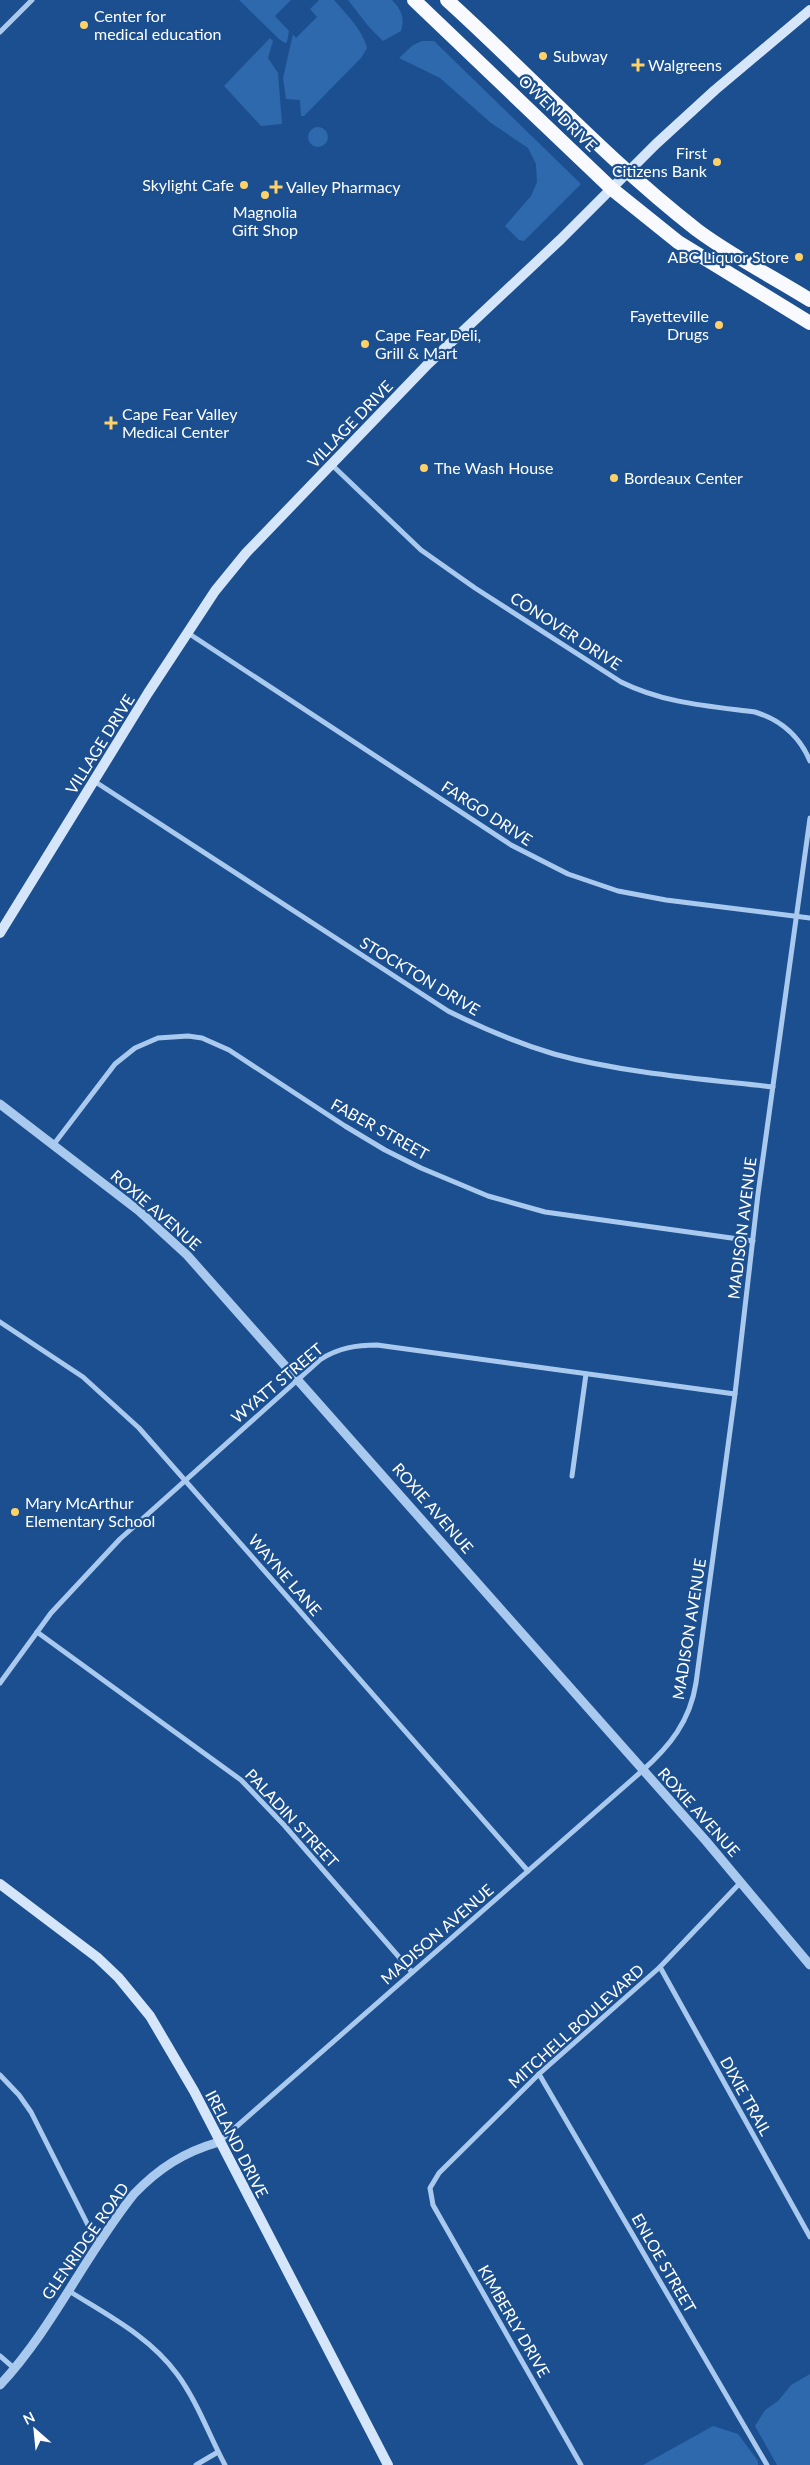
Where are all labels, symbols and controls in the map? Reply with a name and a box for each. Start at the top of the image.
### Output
place label: Center for medical education [94,6,222,43]
marker: Center for medical education [78,19,90,31]
place label: Subway [553,46,609,65]
marker: Subway [537,50,549,62]
place label: Walgreens [648,55,722,74]
marker: Walgreens [632,59,644,71]
street label: OWEN DRIVE [515,71,601,155]
place label: First Citizens Bank [612,143,708,180]
marker: First Citizens Bank [711,156,723,168]
place label: Skylight Cafe [142,175,234,194]
place label: Valley Pharmacy [286,177,401,196]
marker: Skylight Cafe [238,179,250,191]
marker: Valley Pharmacy [270,181,282,193]
marker: Magnolia Gift Shop [259,189,271,201]
place label: Magnolia Gift Shop [232,202,298,239]
place label: ABC Liquor Store [667,247,789,266]
marker: ABC Liquor Store [793,251,805,263]
place label: Fayetteville Drugs [630,306,709,343]
marker: Fayetteville Drugs [713,319,725,331]
place label: Cape Fear Deli, Grill & Mart [375,325,481,362]
marker: Cape Fear Deli, Grill & Mart [359,338,371,350]
street label: VILLAGE DRIVE [303,376,396,471]
place label: Cape Fear Valley Medical Center [122,404,238,441]
marker: Cape Fear Valley Medical Center [104,416,118,430]
place label: The Wash House [434,458,553,477]
marker: The Wash House [418,462,430,474]
place label: Bordeaux Center [624,468,743,487]
marker: Bordeaux Center [608,472,620,484]
street label: CONOVER DRIVE [507,588,626,674]
street label: VILLAGE DRIVE [61,690,138,797]
street label: FARGO DRIVE [438,776,536,849]
street label: STOCKTON DRIVE [357,932,484,1019]
street label: FABER STREET [328,1094,433,1163]
street label: MADISON AVENUE [723,1156,760,1300]
street label: ROXIE AVENUE [107,1165,205,1254]
street label: WYATT STREET [227,1338,327,1426]
street label: ROXIE AVENUE [389,1459,478,1557]
place label: Mary McArthur Elementary School [25,1493,155,1530]
marker: Mary McArthur Elementary School [9,1506,21,1518]
street label: WAYNE LANE [245,1530,326,1619]
street label: MADISON AVENUE [668,1557,709,1701]
street label: ROXIE AVENUE [654,1763,744,1860]
street label: PALADIN STREET [242,1764,343,1871]
street label: MADISON AVENUE [377,1880,497,1988]
street label: MITCHELL BOULEVARD [504,1960,647,2092]
street label: DIXIE TRAIL [717,2053,776,2139]
street label: IRELAND DRIVE [202,2087,273,2201]
street label: GLENRIDGE ROAD [37,2179,132,2303]
street label: ENLOE STREET [628,2210,701,2316]
street label: KIMBERLY DRIVE [475,2261,554,2380]
north arrow [10,2405,60,2455]
text: N [20,2408,38,2428]

